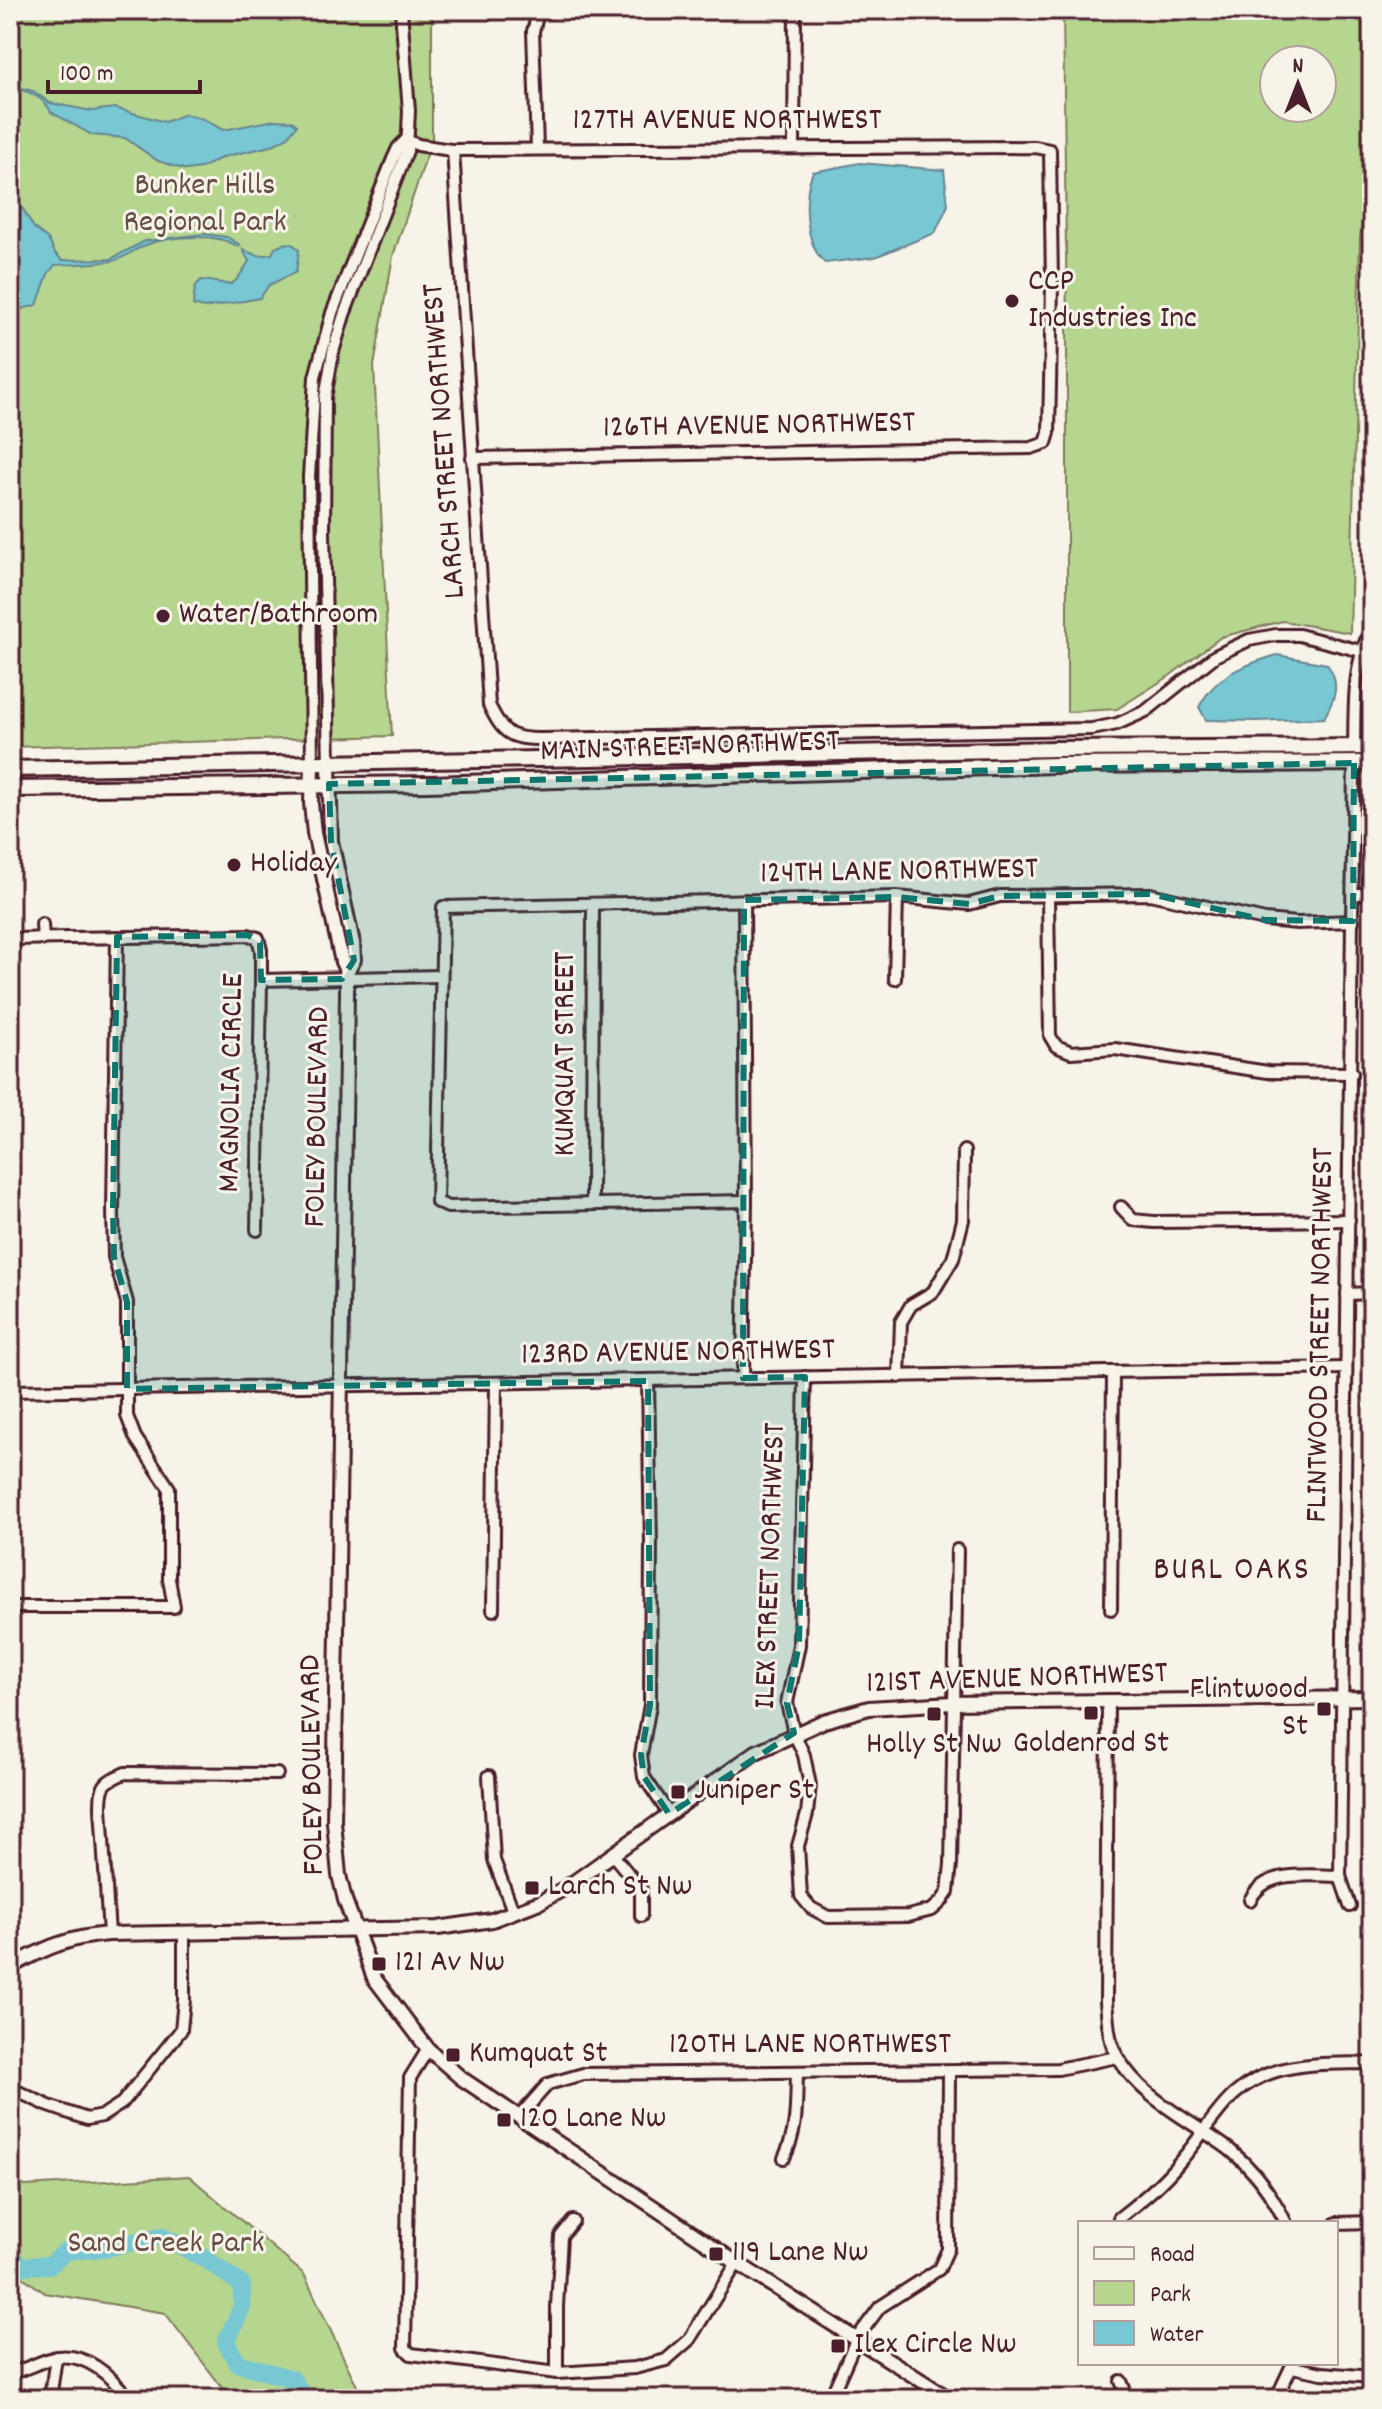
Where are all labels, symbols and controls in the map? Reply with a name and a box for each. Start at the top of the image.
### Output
scale bar [48,44,200,94]
north arrow [1258,44,1338,124]
text: N [1293,52,1304,83]
text: 100 m [60,58,113,92]
street label: 127TH AVENUE NORTHWEST [573,99,882,145]
park label: Bunker Hills Regional Park [123,164,287,247]
place label: CCP Industries Inc [1028,260,1197,343]
street label: LARCH STREET NORTHWEST [412,282,480,600]
marker: CCP Industries Inc [1003,292,1021,310]
street label: 126TH AVENUE NORTHWEST [602,401,916,453]
place label: Water/Bathroom [179,593,378,639]
marker: Water/Bathroom [154,607,172,625]
street label: MAIN STREET NORTHWEST [539,720,841,776]
place label: Holiday [250,842,338,888]
street label: 124TH LANE NORTHWEST [760,848,1038,898]
marker: Holiday [225,856,243,874]
street label: KUMQUAT STREET [544,951,590,1157]
street label: MAGNOLIA CIRCLE [208,973,258,1193]
street label: FOLEY BOULEVARD [294,1006,344,1228]
street label: FLINTWOOD STREET NORTHWEST [1296,1147,1348,1523]
street label: 123RD AVENUE NORTHWEST [521,1328,836,1380]
street label: ILEX STREET NORTHWEST [744,1422,800,1710]
district label: BURL OAKS [1153,1547,1311,1596]
street label: 121ST AVENUE NORTHWEST [866,1652,1169,1708]
street label: FOLEY BOULEVARD [289,1654,339,1876]
place label: Flintwood St [1190,1668,1308,1751]
marker: Flintwood St [1315,1700,1333,1718]
marker: Goldenrod St [1082,1704,1100,1722]
marker: Holly St Nw [925,1705,943,1723]
place label: Goldenrod St [1013,1722,1169,1768]
place label: Holly St Nw [866,1723,1002,1769]
place label: Juniper St [694,1769,814,1815]
marker: Juniper St [669,1783,687,1801]
place label: Larch St Nw [548,1865,692,1911]
marker: Larch St Nw [523,1879,541,1897]
place label: 121 Av Nw [395,1941,505,1987]
marker: 121 Av Nw [370,1955,388,1973]
street label: 120TH LANE NORTHWEST [669,2023,951,2069]
place label: Kumquat St [469,2032,608,2078]
marker: Kumquat St [444,2046,462,2064]
place label: 120 Lane Nw [520,2097,666,2143]
marker: 120 Lane Nw [495,2111,513,2129]
legend [1078,2221,1338,2365]
park label: Sand Creek Park [67,2222,265,2268]
place label: 119 Lane Nw [732,2231,869,2277]
text: Road [1150,2239,1195,2273]
marker: 119 Lane Nw [707,2245,725,2263]
text: Park [1150,2279,1191,2313]
text: Water [1150,2319,1203,2353]
place label: Ilex Circle Nw [854,2323,1017,2369]
marker: Ilex Circle Nw [829,2337,847,2355]

